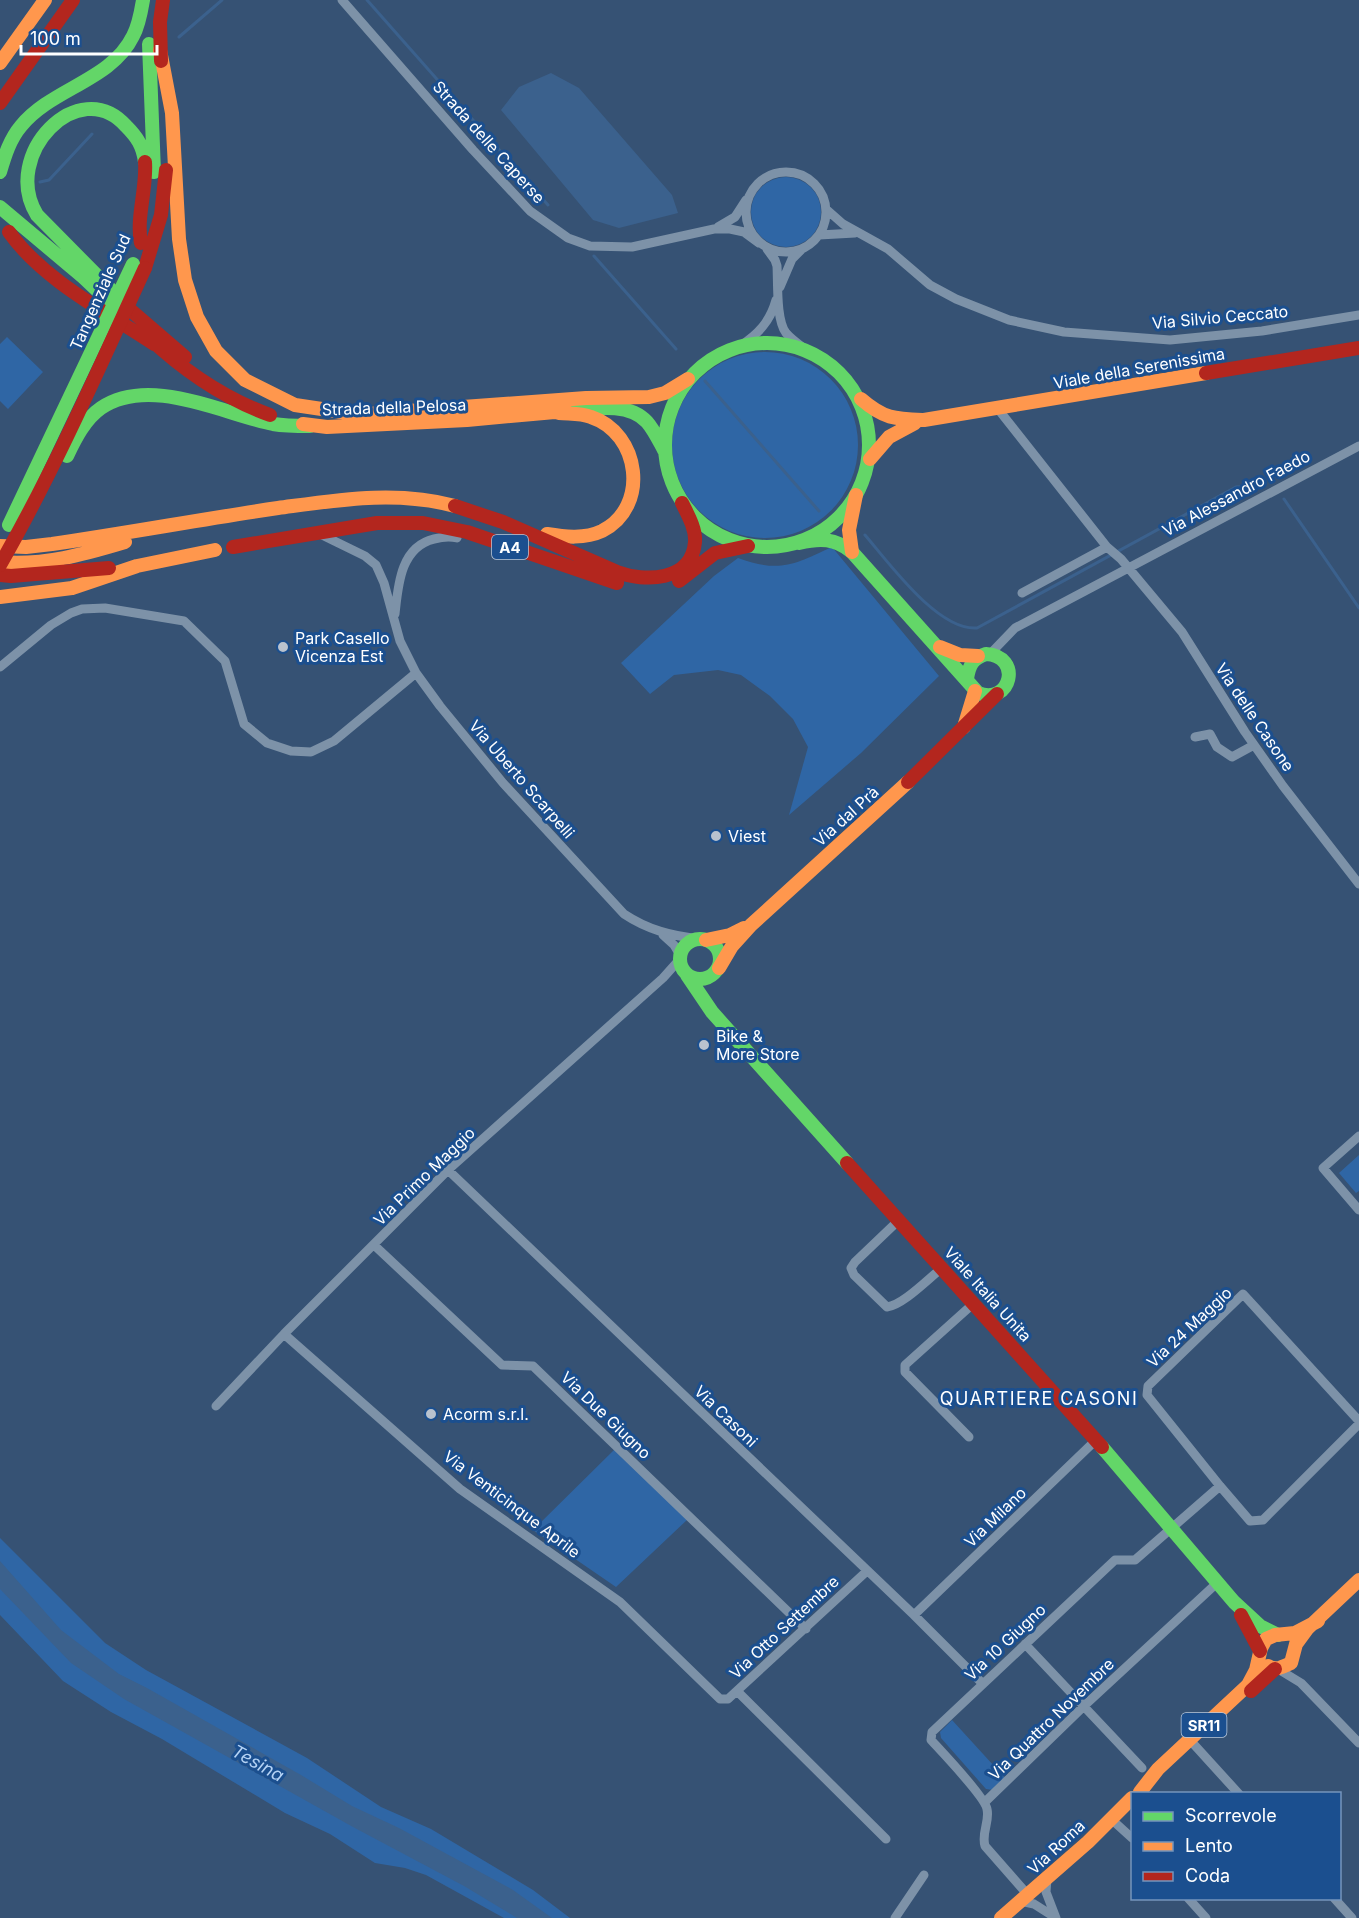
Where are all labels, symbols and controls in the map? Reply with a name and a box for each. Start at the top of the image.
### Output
scale bar [21,18,158,56]
text: 100 m [30,28,81,49]
street label: Strada delle Caperse [429,77,549,207]
street label: Tangenziale Sud [65,231,135,353]
street label: Via Silvio Ceccato [1151,301,1289,333]
street label: Viale della Serenissima [1052,343,1226,393]
street label: Strada della Pelosa [321,394,467,420]
street label: Via Alessandro Faedo [1159,446,1313,540]
road number: A4 [492,535,528,559]
place label: Park Casello Vicenza Est [295,628,390,666]
marker: Park Casello Vicenza Est [276,640,290,654]
street label: Via delle Casone [1211,659,1299,775]
street label: Via Uberto Scarpelli [465,716,579,842]
street label: Via dal Prà [809,782,883,850]
place label: Viest [728,826,766,846]
marker: Viest [709,829,723,843]
place label: Bike & More Store [716,1026,800,1064]
marker: Bike & More Store [697,1038,711,1052]
street label: Via Primo Maggio [369,1122,479,1230]
street label: Viale Italia Unita [940,1242,1036,1346]
street label: Via 24 Maggio [1142,1282,1236,1372]
street label: Via Due Giugno [557,1367,655,1463]
street label: Via Casoni [690,1381,762,1451]
district label: QUARTIERE CASONI [940,1388,1138,1409]
place label: Acorm s.r.l. [443,1404,529,1424]
marker: Acorm s.r.l. [424,1407,438,1421]
street label: Via Venticinque Aprile [440,1446,584,1562]
street label: Via Milano [960,1482,1030,1552]
street label: Via Otto Settembre [725,1571,843,1683]
street label: Via 10 Giugno [960,1599,1050,1685]
street label: Via Quattro Novembre [984,1654,1118,1784]
road number: SR11 [1182,1713,1226,1737]
water label: Tesina [228,1740,288,1786]
legend [1131,1792,1341,1900]
text: Scorrevole [1185,1805,1277,1826]
street label: Via Roma [1023,1815,1089,1879]
text: Lento [1185,1835,1233,1856]
text: Coda [1185,1865,1230,1886]

